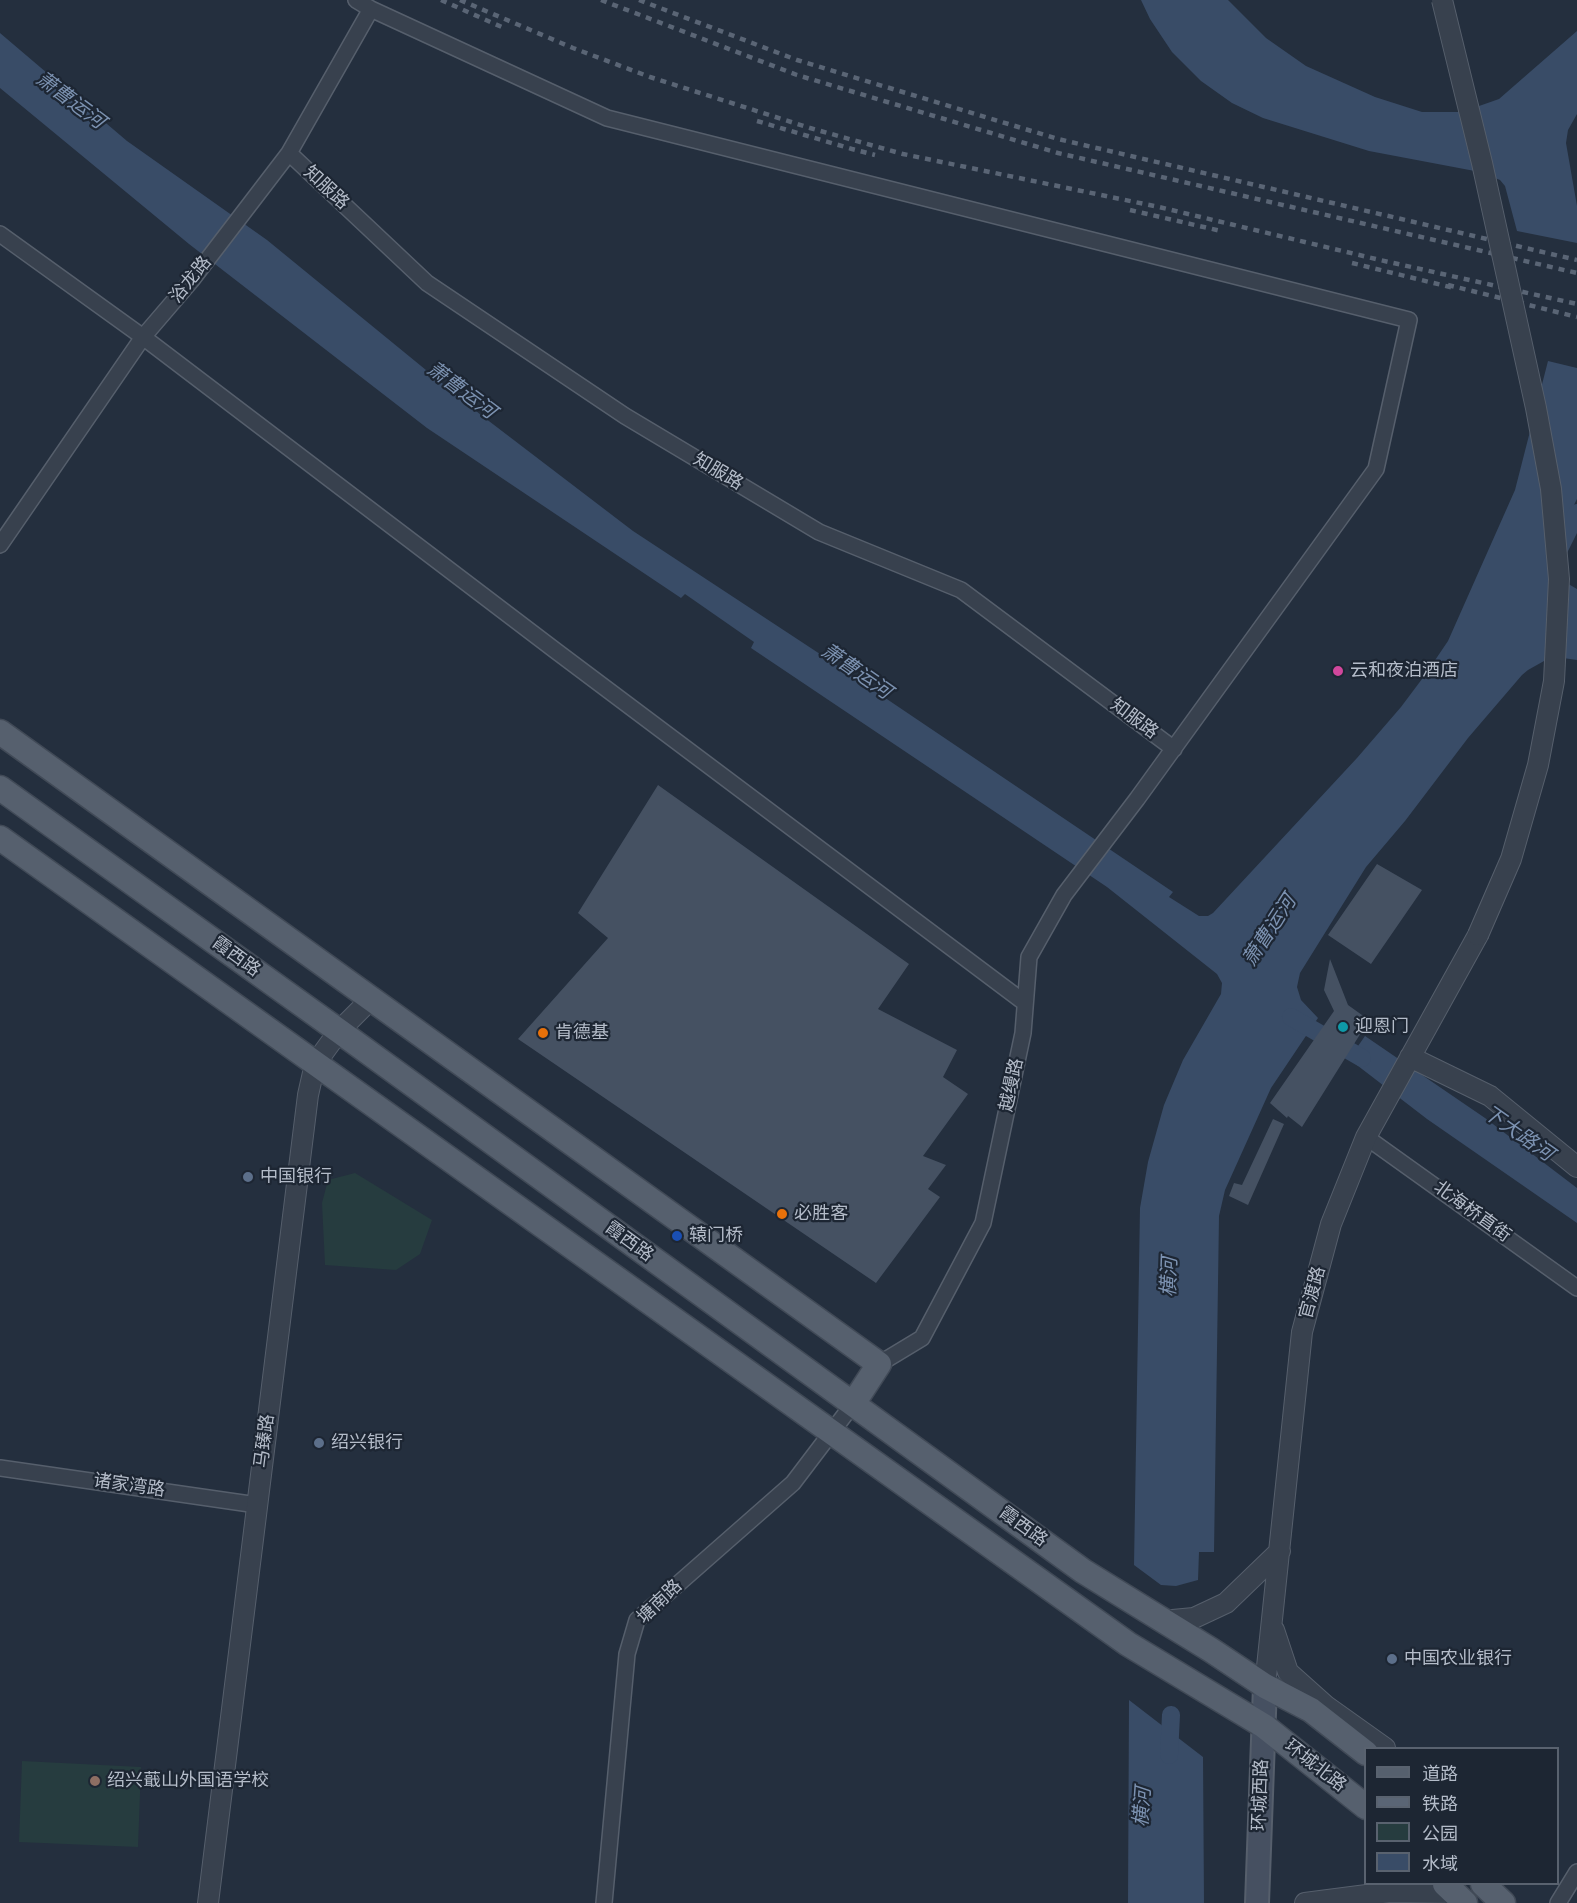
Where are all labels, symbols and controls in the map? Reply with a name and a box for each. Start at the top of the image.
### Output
water label: 萧曹运河 [31,67,109,135]
street label: 知服路 [299,162,353,214]
street label: 浴龙路 [166,252,216,308]
water label: 萧曹运河 [422,357,500,425]
street label: 知服路 [689,449,747,495]
water label: 萧曹运河 [816,639,896,705]
place label: 云和夜泊酒店 [1350,660,1458,682]
marker: 云和夜泊酒店 [1331,664,1345,678]
street label: 知服路 [1106,694,1162,744]
water label: 萧曹运河 [1238,891,1302,971]
street label: 霞西路 [208,932,264,982]
place label: 迎恩门 [1355,1016,1409,1038]
marker: 迎恩门 [1336,1020,1350,1034]
place label: 肯德基 [555,1022,609,1044]
marker: 肯德基 [536,1026,550,1040]
street label: 越缦路 [996,1056,1028,1114]
water label: 下大路河 [1478,1101,1558,1167]
place label: 中国银行 [260,1166,332,1188]
marker: 中国银行 [241,1170,255,1184]
street label: 北海桥直街 [1429,1177,1515,1247]
place label: 必胜客 [794,1203,848,1225]
marker: 必胜客 [775,1207,789,1221]
street label: 霞西路 [601,1217,657,1267]
place label: 辕门桥 [689,1225,743,1247]
marker: 辕门桥 [670,1229,684,1243]
water label: 横河 [1157,1257,1183,1297]
street label: 官渡路 [1296,1264,1330,1322]
street label: 马臻路 [251,1413,279,1469]
place label: 绍兴银行 [331,1432,403,1454]
marker: 绍兴银行 [312,1436,326,1450]
street label: 诸家湾路 [92,1470,166,1502]
street label: 霞西路 [995,1502,1051,1552]
street label: 塘南路 [633,1575,687,1629]
place label: 中国农业银行 [1404,1648,1512,1670]
marker: 中国农业银行 [1385,1652,1399,1666]
street label: 环城北路 [1280,1735,1350,1797]
legend [1364,1747,1559,1885]
street label: 环城西路 [1249,1759,1273,1831]
text: 道路 [1422,1762,1458,1785]
place label: 绍兴蕺山外国语学校 [107,1770,269,1792]
marker: 绍兴蕺山外国语学校 [88,1774,102,1788]
water label: 横河 [1130,1786,1156,1828]
text: 铁路 [1422,1792,1458,1815]
text: 公园 [1422,1822,1458,1845]
text: 水域 [1422,1852,1458,1875]

